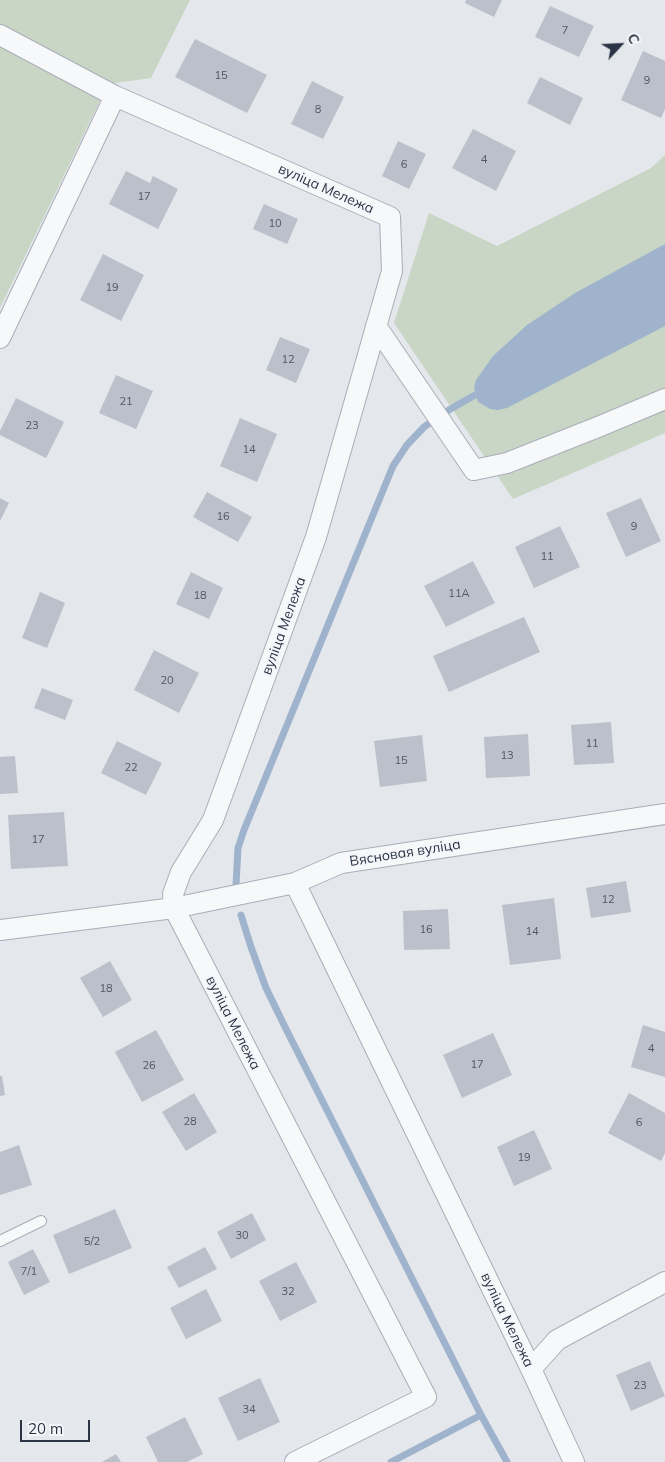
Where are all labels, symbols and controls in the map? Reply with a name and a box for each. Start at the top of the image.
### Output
north arrow [595,20,645,70]
house number: 7 [562,24,568,38]
text: С [623,31,644,47]
house number: 15 [214,69,228,83]
house number: 9 [644,74,650,88]
house number: 8 [315,103,321,117]
house number: 4 [481,153,487,167]
house number: 6 [401,158,407,172]
street label: вуліца Мележа [276,160,376,218]
house number: 17 [137,190,151,204]
house number: 10 [268,217,282,231]
house number: 19 [105,281,119,295]
house number: 12 [281,353,295,367]
house number: 21 [119,395,133,409]
house number: 23 [25,419,39,433]
house number: 14 [242,443,256,457]
house number: 16 [216,510,230,524]
house number: 9 [631,520,637,534]
house number: 11 [540,550,554,564]
street label: вуліца Мележа [258,575,310,677]
house number: 11А [448,587,470,601]
house number: 18 [193,589,207,603]
house number: 20 [160,674,174,688]
house number: 11 [585,737,599,751]
house number: 13 [500,749,514,763]
house number: 15 [394,754,408,768]
house number: 22 [124,761,138,775]
house number: 17 [31,833,45,847]
street label: Вясновая вуліца [348,836,462,870]
house number: 12 [601,893,615,907]
house number: 16 [419,923,433,937]
house number: 14 [525,925,539,939]
street label: вуліца Мележа [202,973,264,1073]
house number: 18 [99,982,113,996]
house number: 4 [648,1042,654,1056]
house number: 17 [470,1058,484,1072]
house number: 26 [142,1059,156,1073]
house number: 28 [183,1115,197,1129]
house number: 6 [636,1116,642,1130]
house number: 19 [517,1151,531,1165]
house number: 30 [235,1229,249,1243]
house number: 5/2 [84,1235,100,1249]
house number: 7/1 [21,1265,37,1279]
street label: вуліца Мележа [477,1270,537,1370]
house number: 32 [281,1285,295,1299]
house number: 23 [633,1379,647,1393]
house number: 34 [242,1403,256,1417]
scale bar [22,1410,92,1442]
text: 20 m [28,1419,63,1438]

